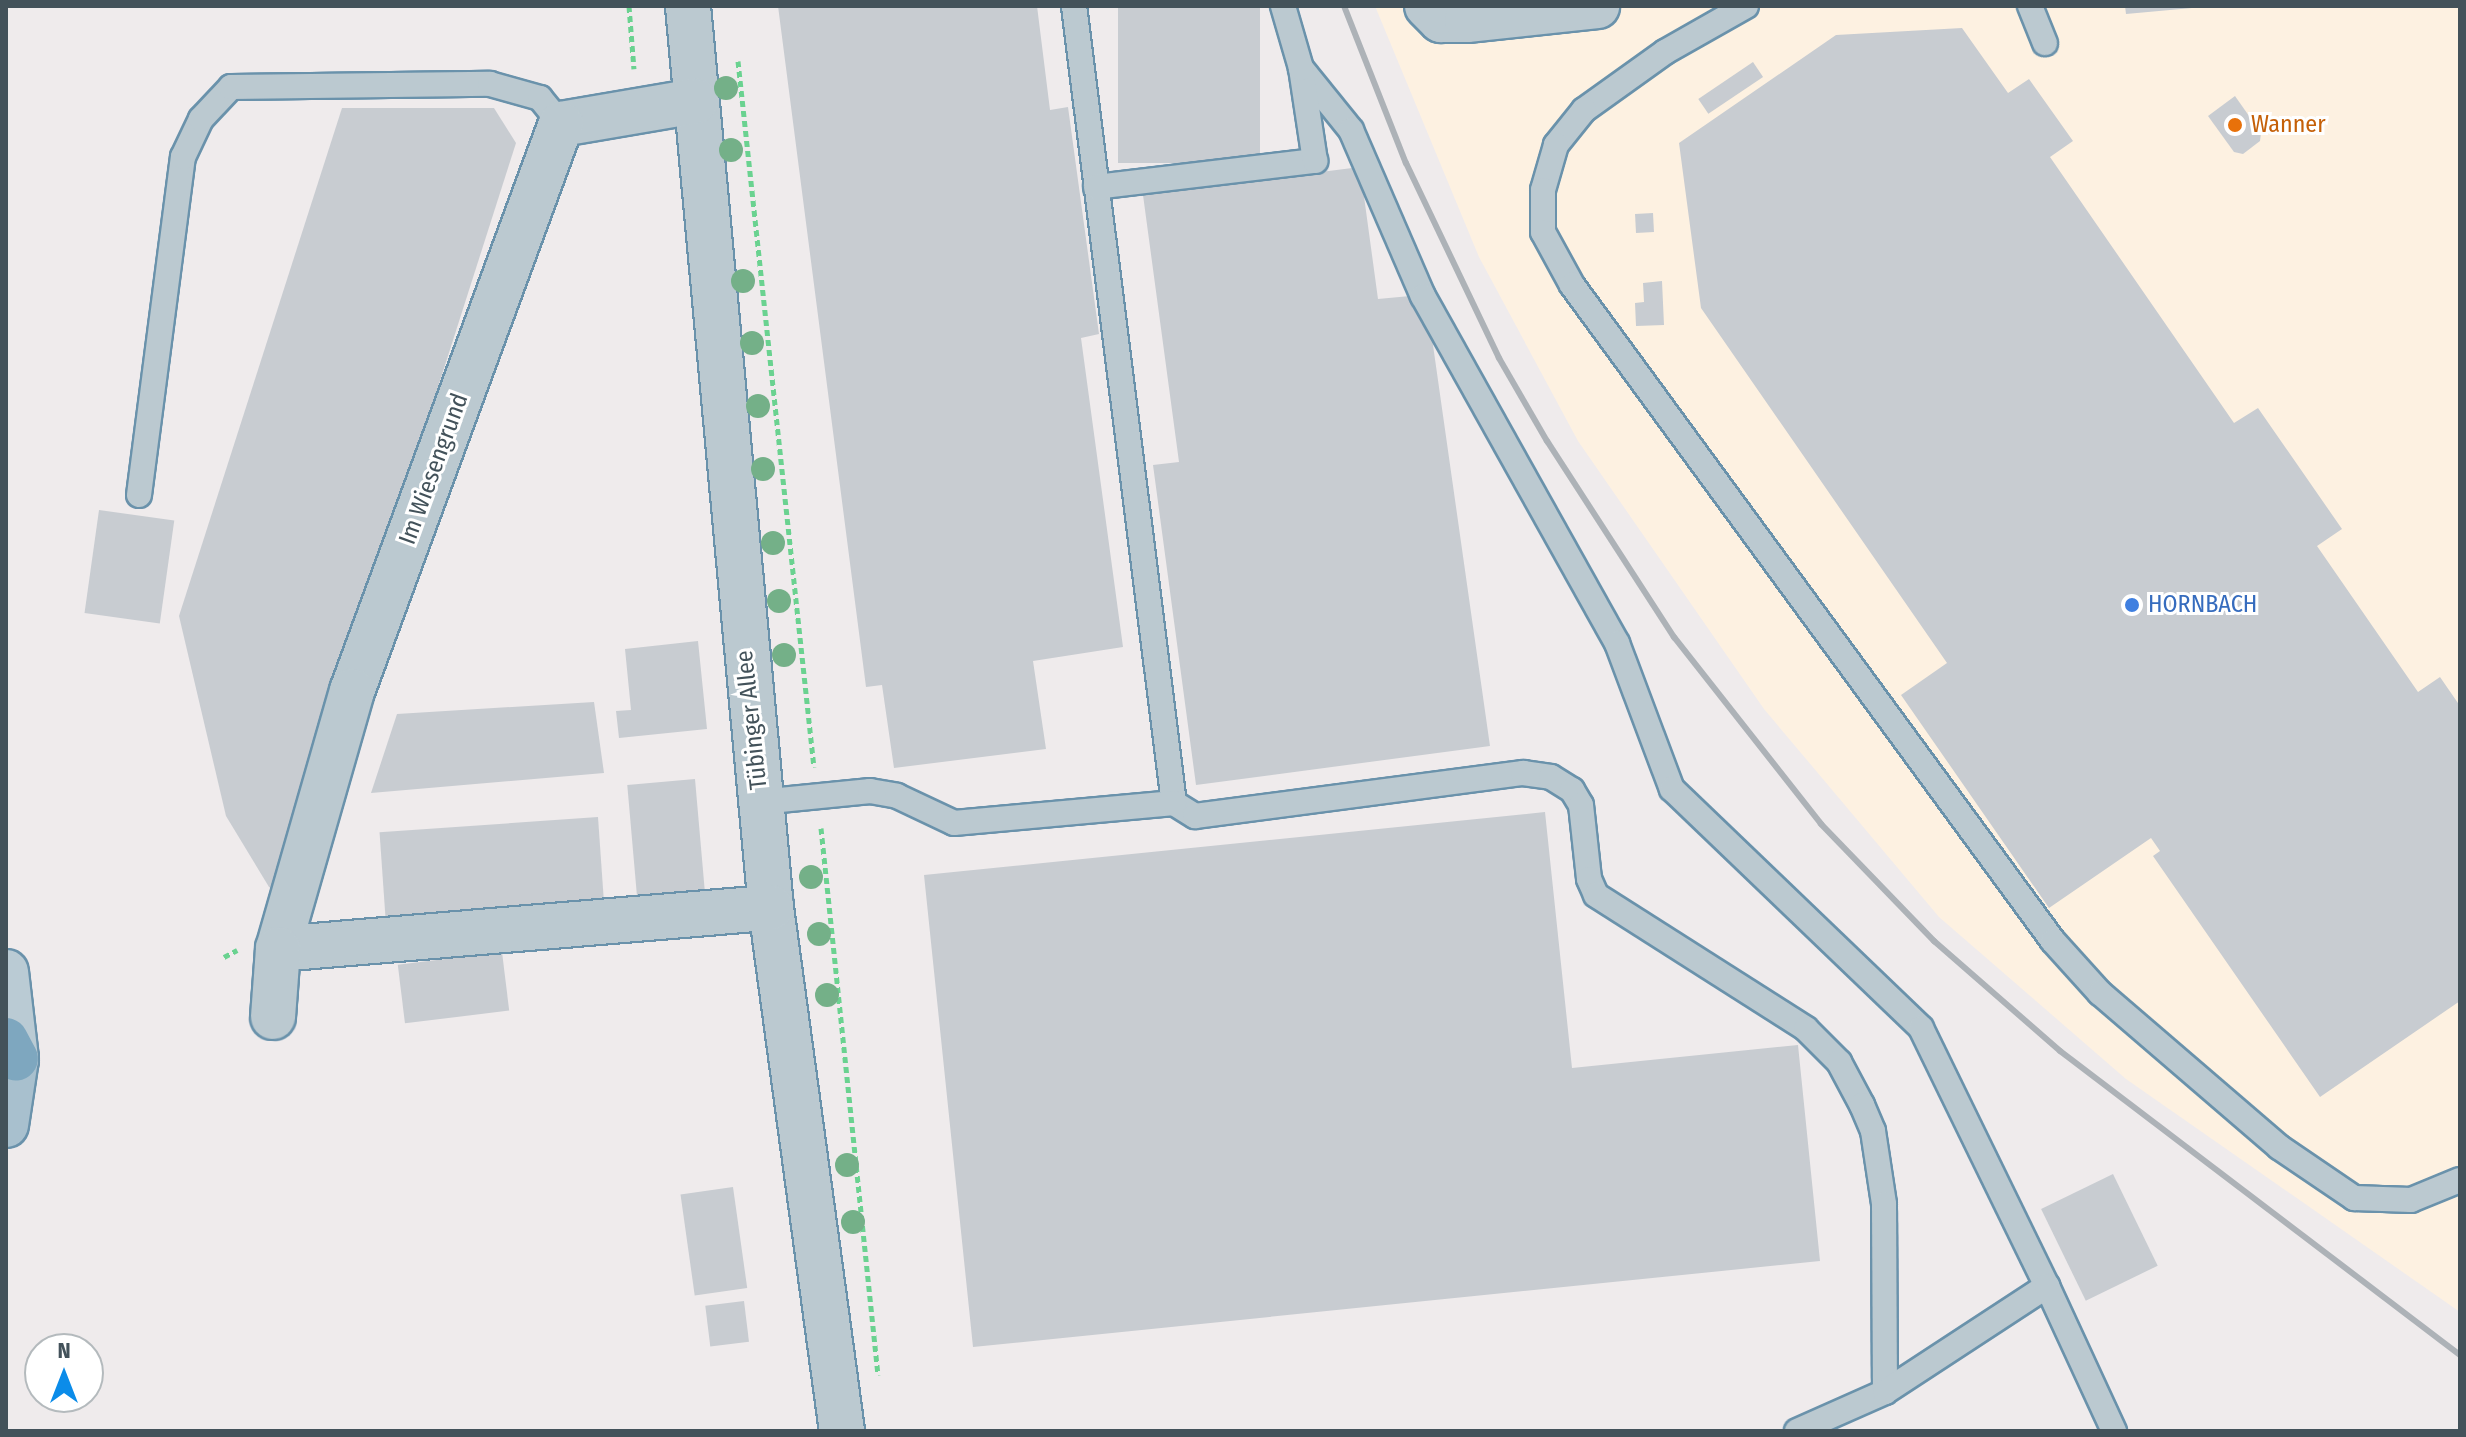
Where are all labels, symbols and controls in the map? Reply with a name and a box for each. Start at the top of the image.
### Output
place label: Wanner [2251,111,2326,139]
marker: Wanner [2226,116,2244,134]
street label: Im Wiesengrund [393,389,475,549]
place label: HORNBACH [2148,591,2257,619]
marker: HORNBACH [2123,596,2141,614]
street label: Tübinger Allee [730,649,774,791]
north arrow [24,1333,104,1413]
text: N [57,1337,71,1364]

